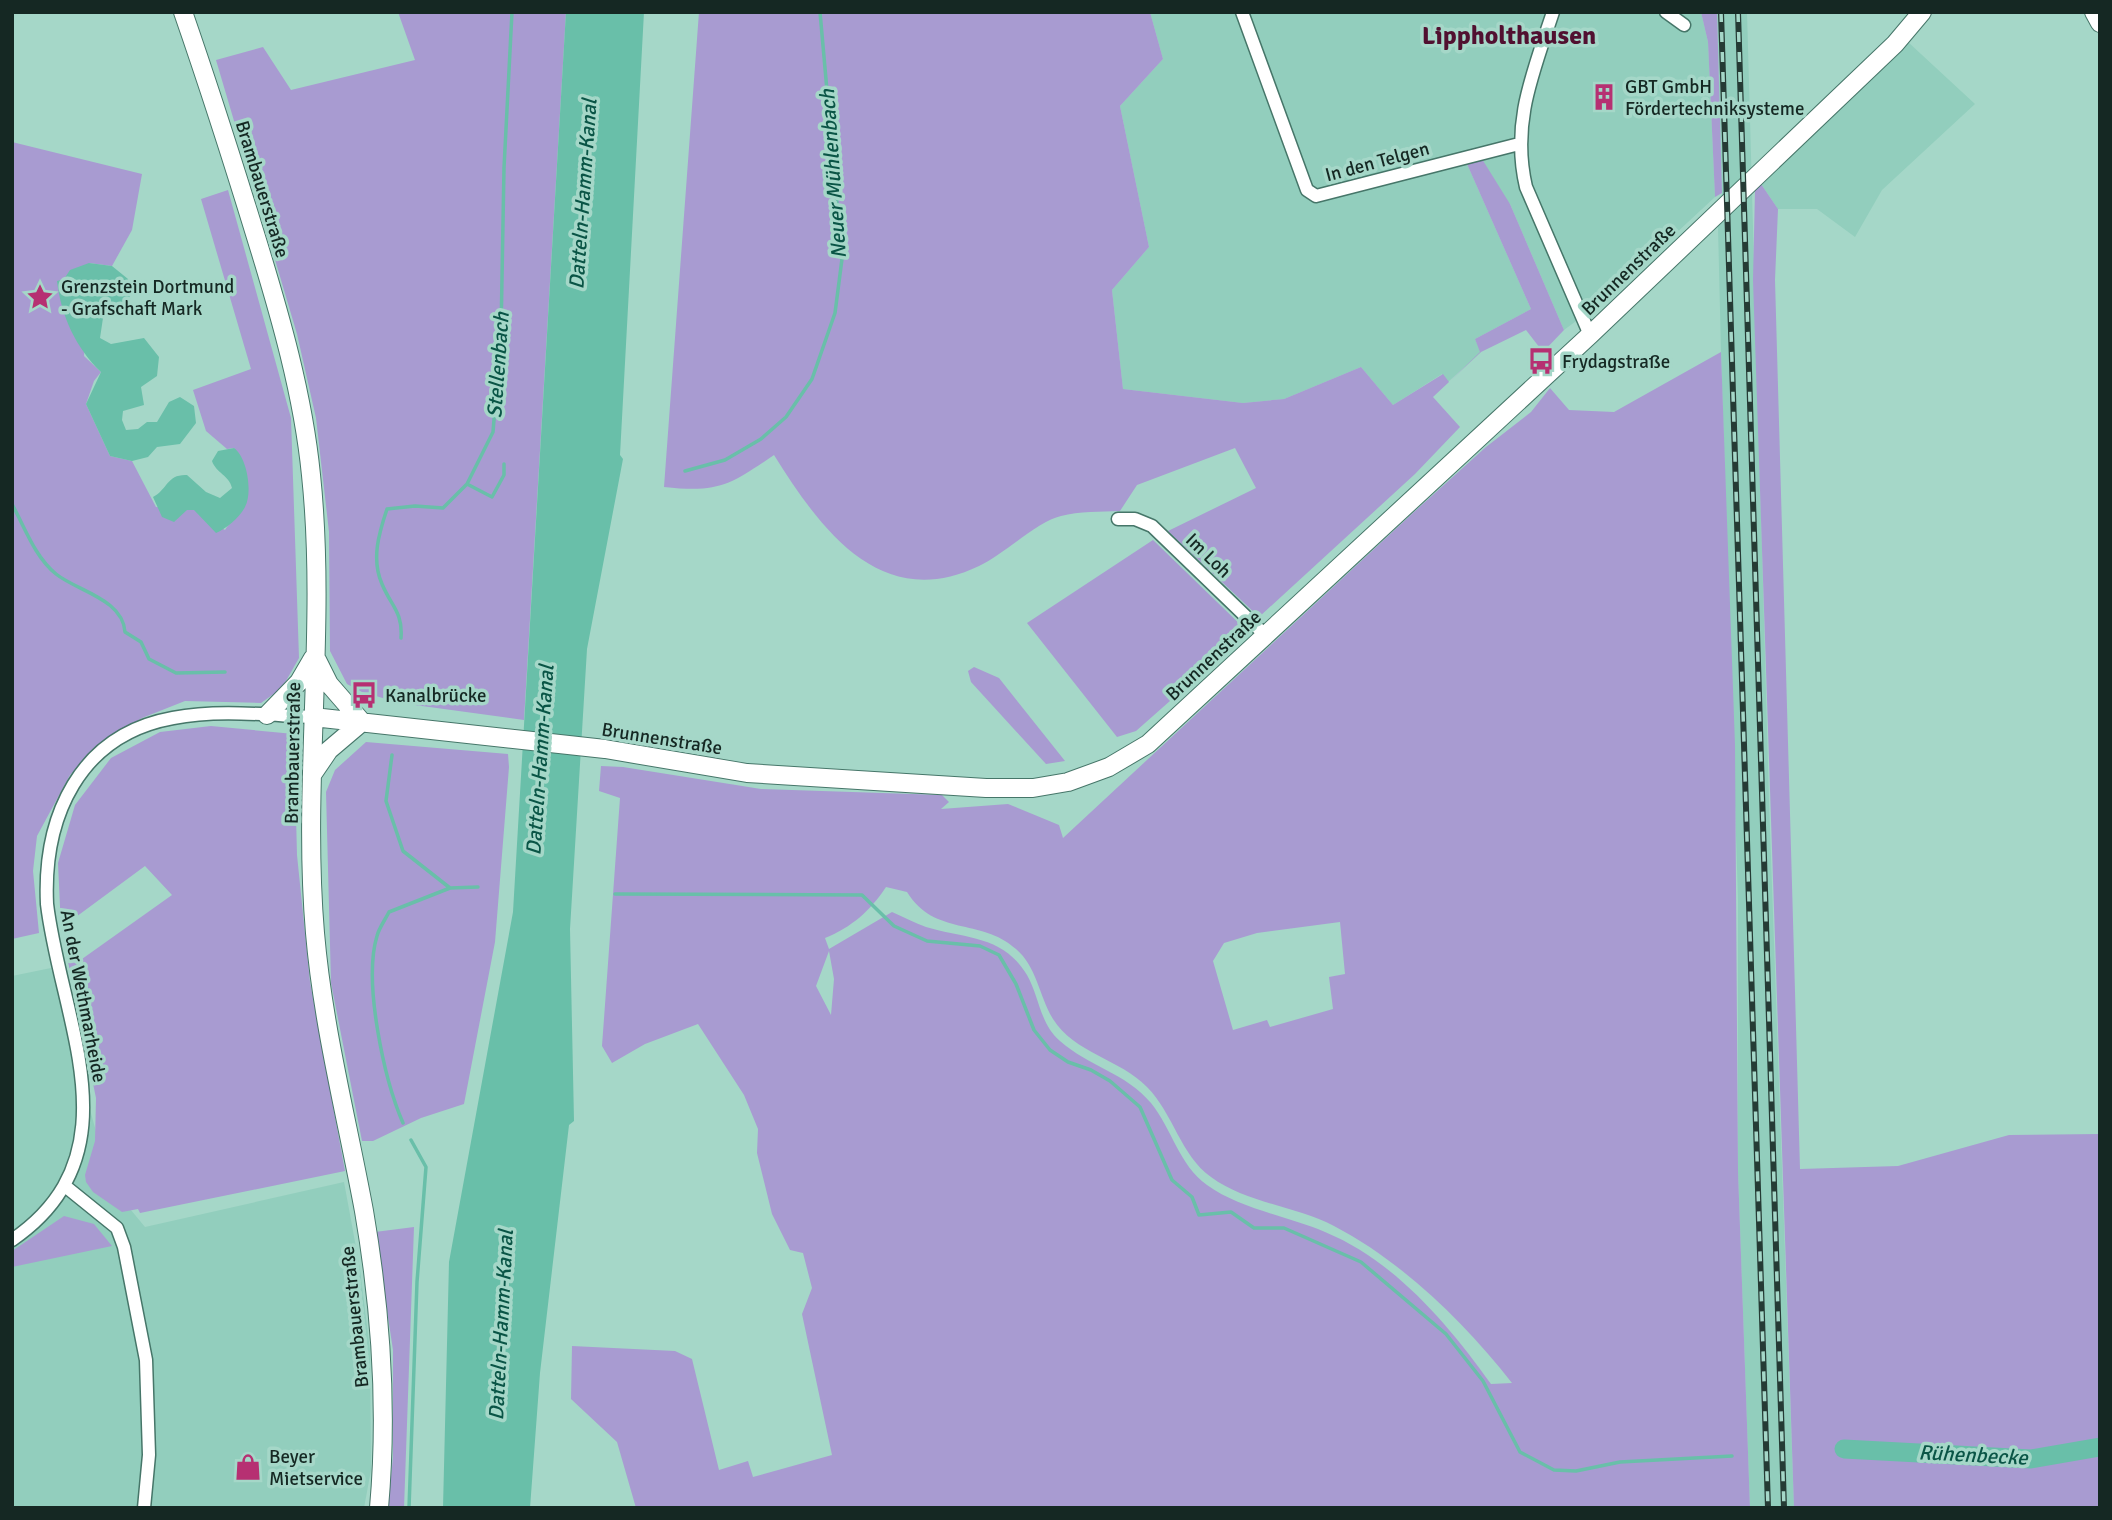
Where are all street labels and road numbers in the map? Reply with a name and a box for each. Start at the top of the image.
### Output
street label: Brambauerstraße [230,118,294,261]
street label: In den Telgen [1323,137,1432,187]
street label: Brunnenstraße [1576,219,1681,321]
street label: Im Loh [1180,528,1236,583]
street label: Brunnenstraße [1161,605,1267,706]
street label: Brambauerstraße [280,682,306,824]
street label: Brunnenstraße [600,718,724,760]
street label: An der Wethmarheide [55,908,112,1084]
street label: Brambauerstraße [336,1245,374,1389]

